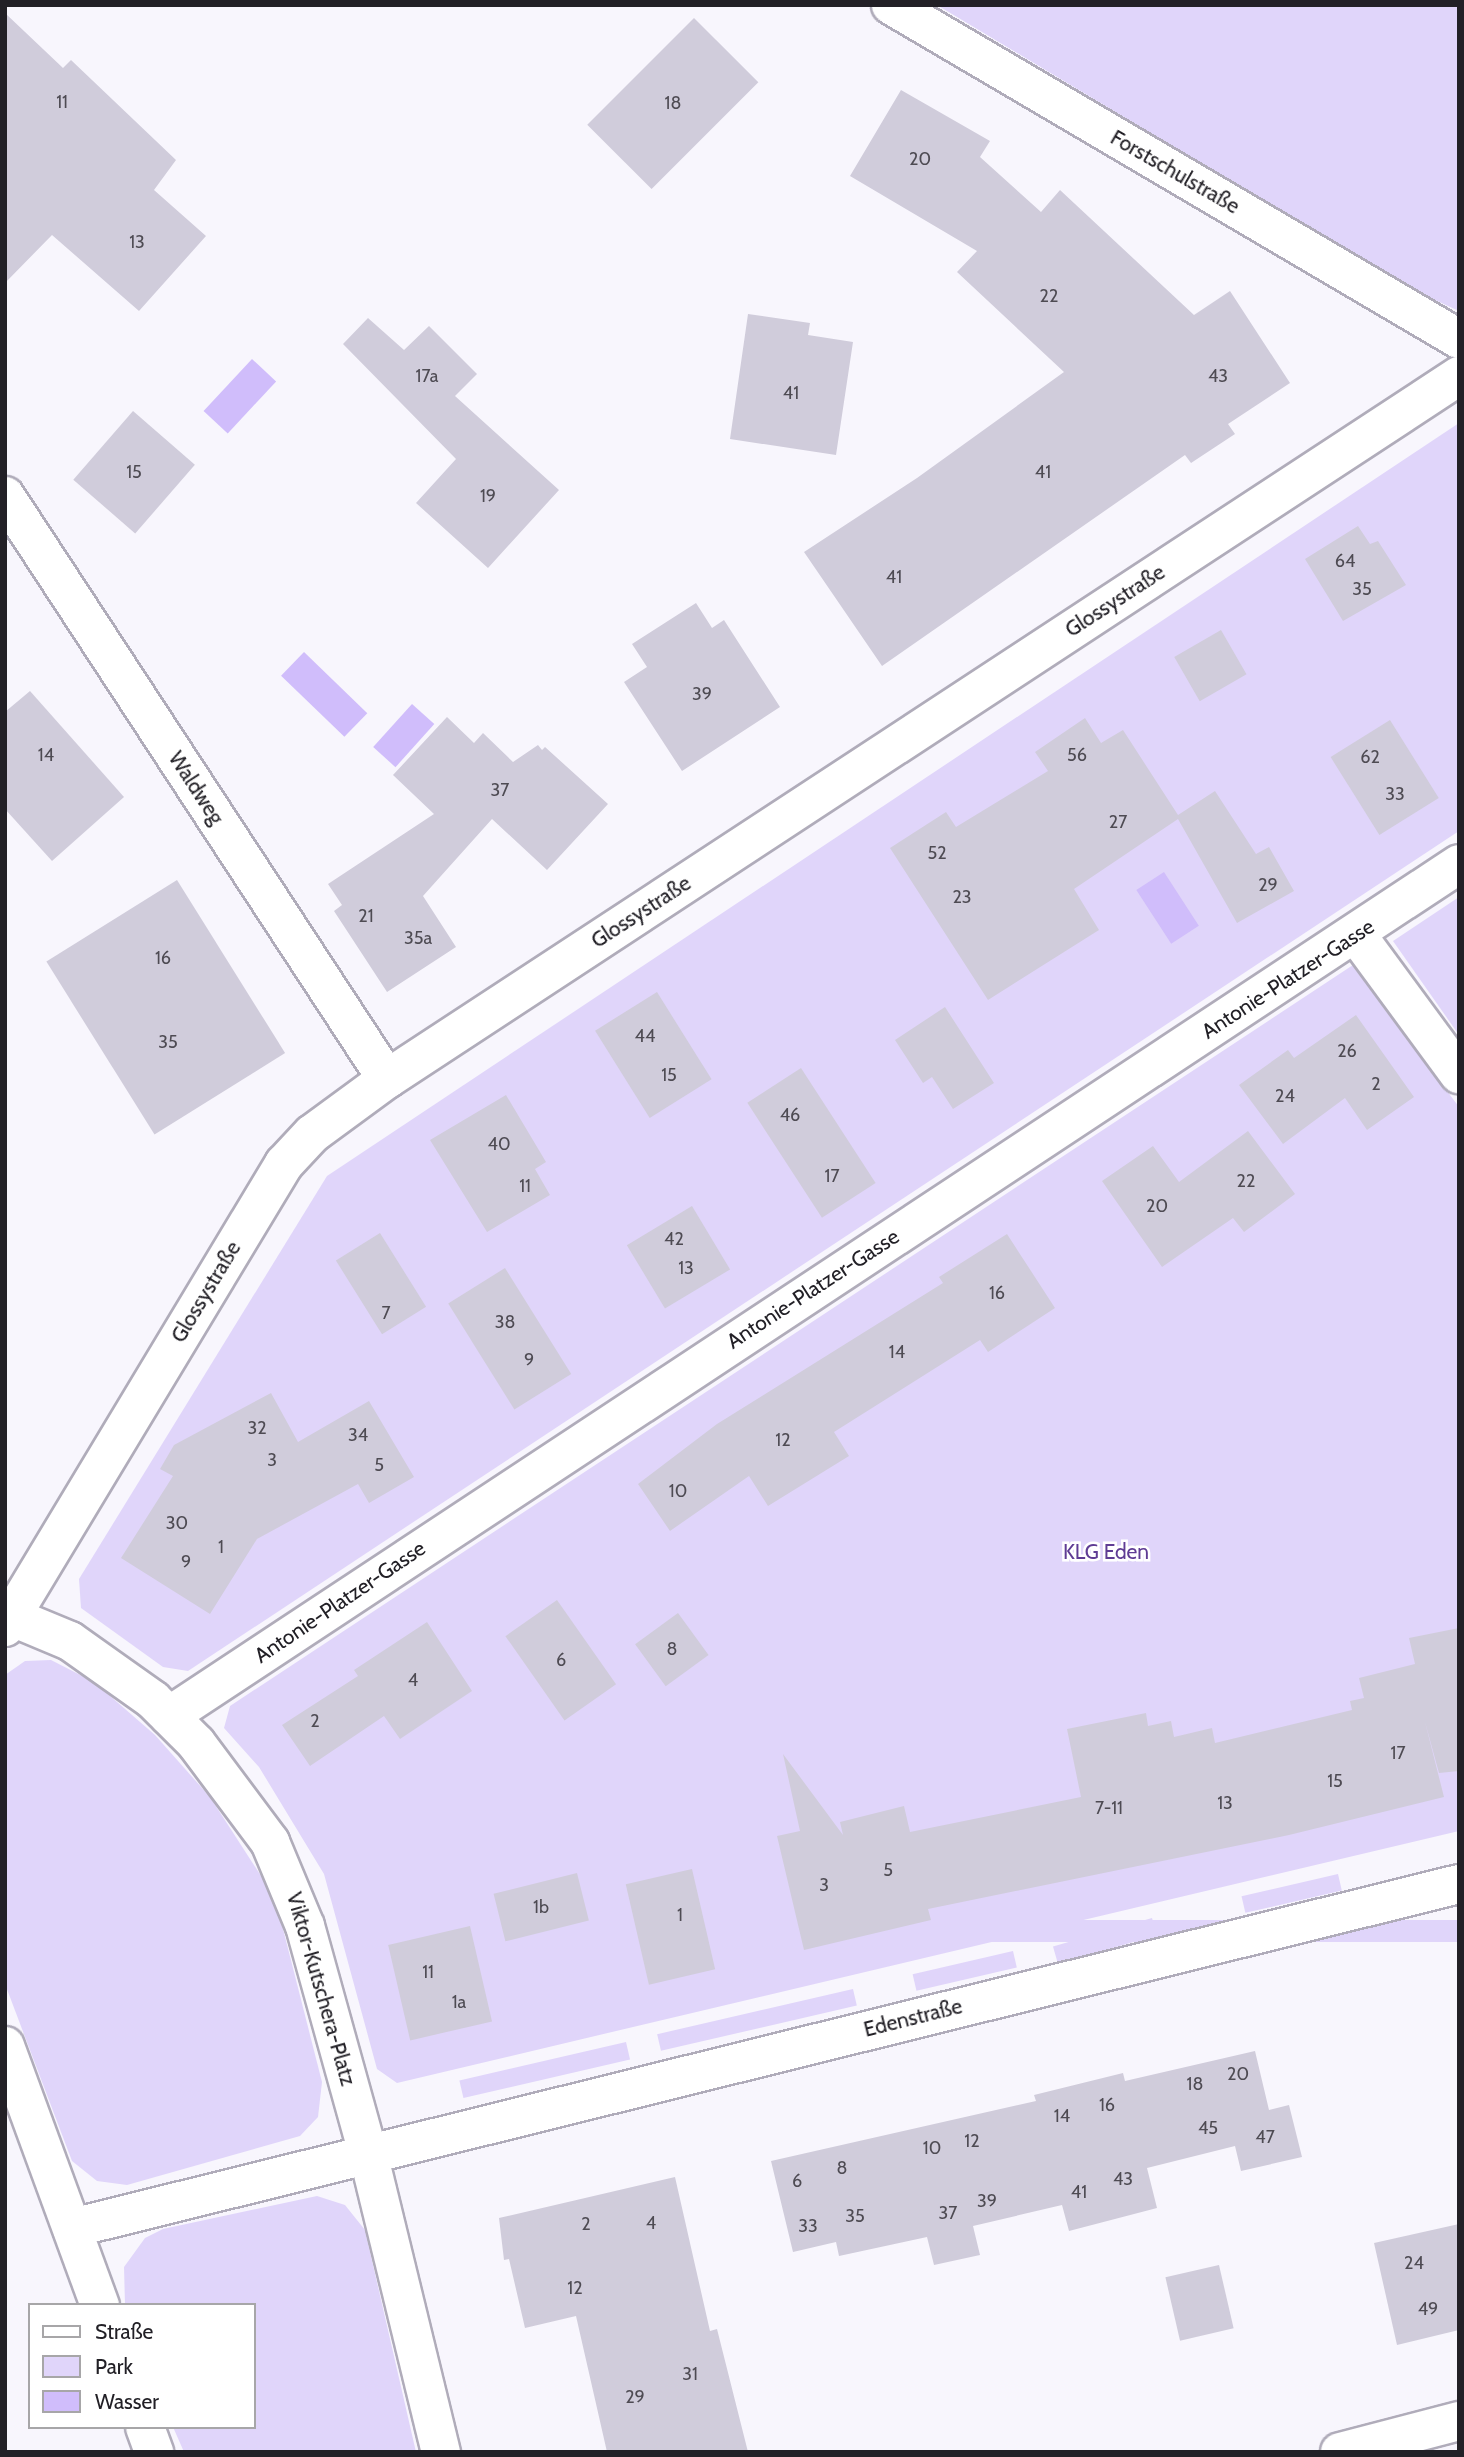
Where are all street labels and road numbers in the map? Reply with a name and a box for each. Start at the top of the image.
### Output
street label: Forstschulstraße [1106,125,1244,219]
street label: Glossystraße [1061,560,1169,642]
street label: Waldweg [163,747,229,829]
street label: Glossystraße [587,871,695,953]
street label: Antonie-Platzer-Gasse [1197,914,1379,1044]
street label: Antonie-Platzer-Gasse [722,1224,904,1354]
street label: Glossystraße [166,1237,246,1347]
street label: Antonie-Platzer-Gasse [250,1535,430,1669]
street label: Viktor-Kutschera-Platz [281,1889,361,2089]
street label: Edenstraße [861,1994,965,2042]

